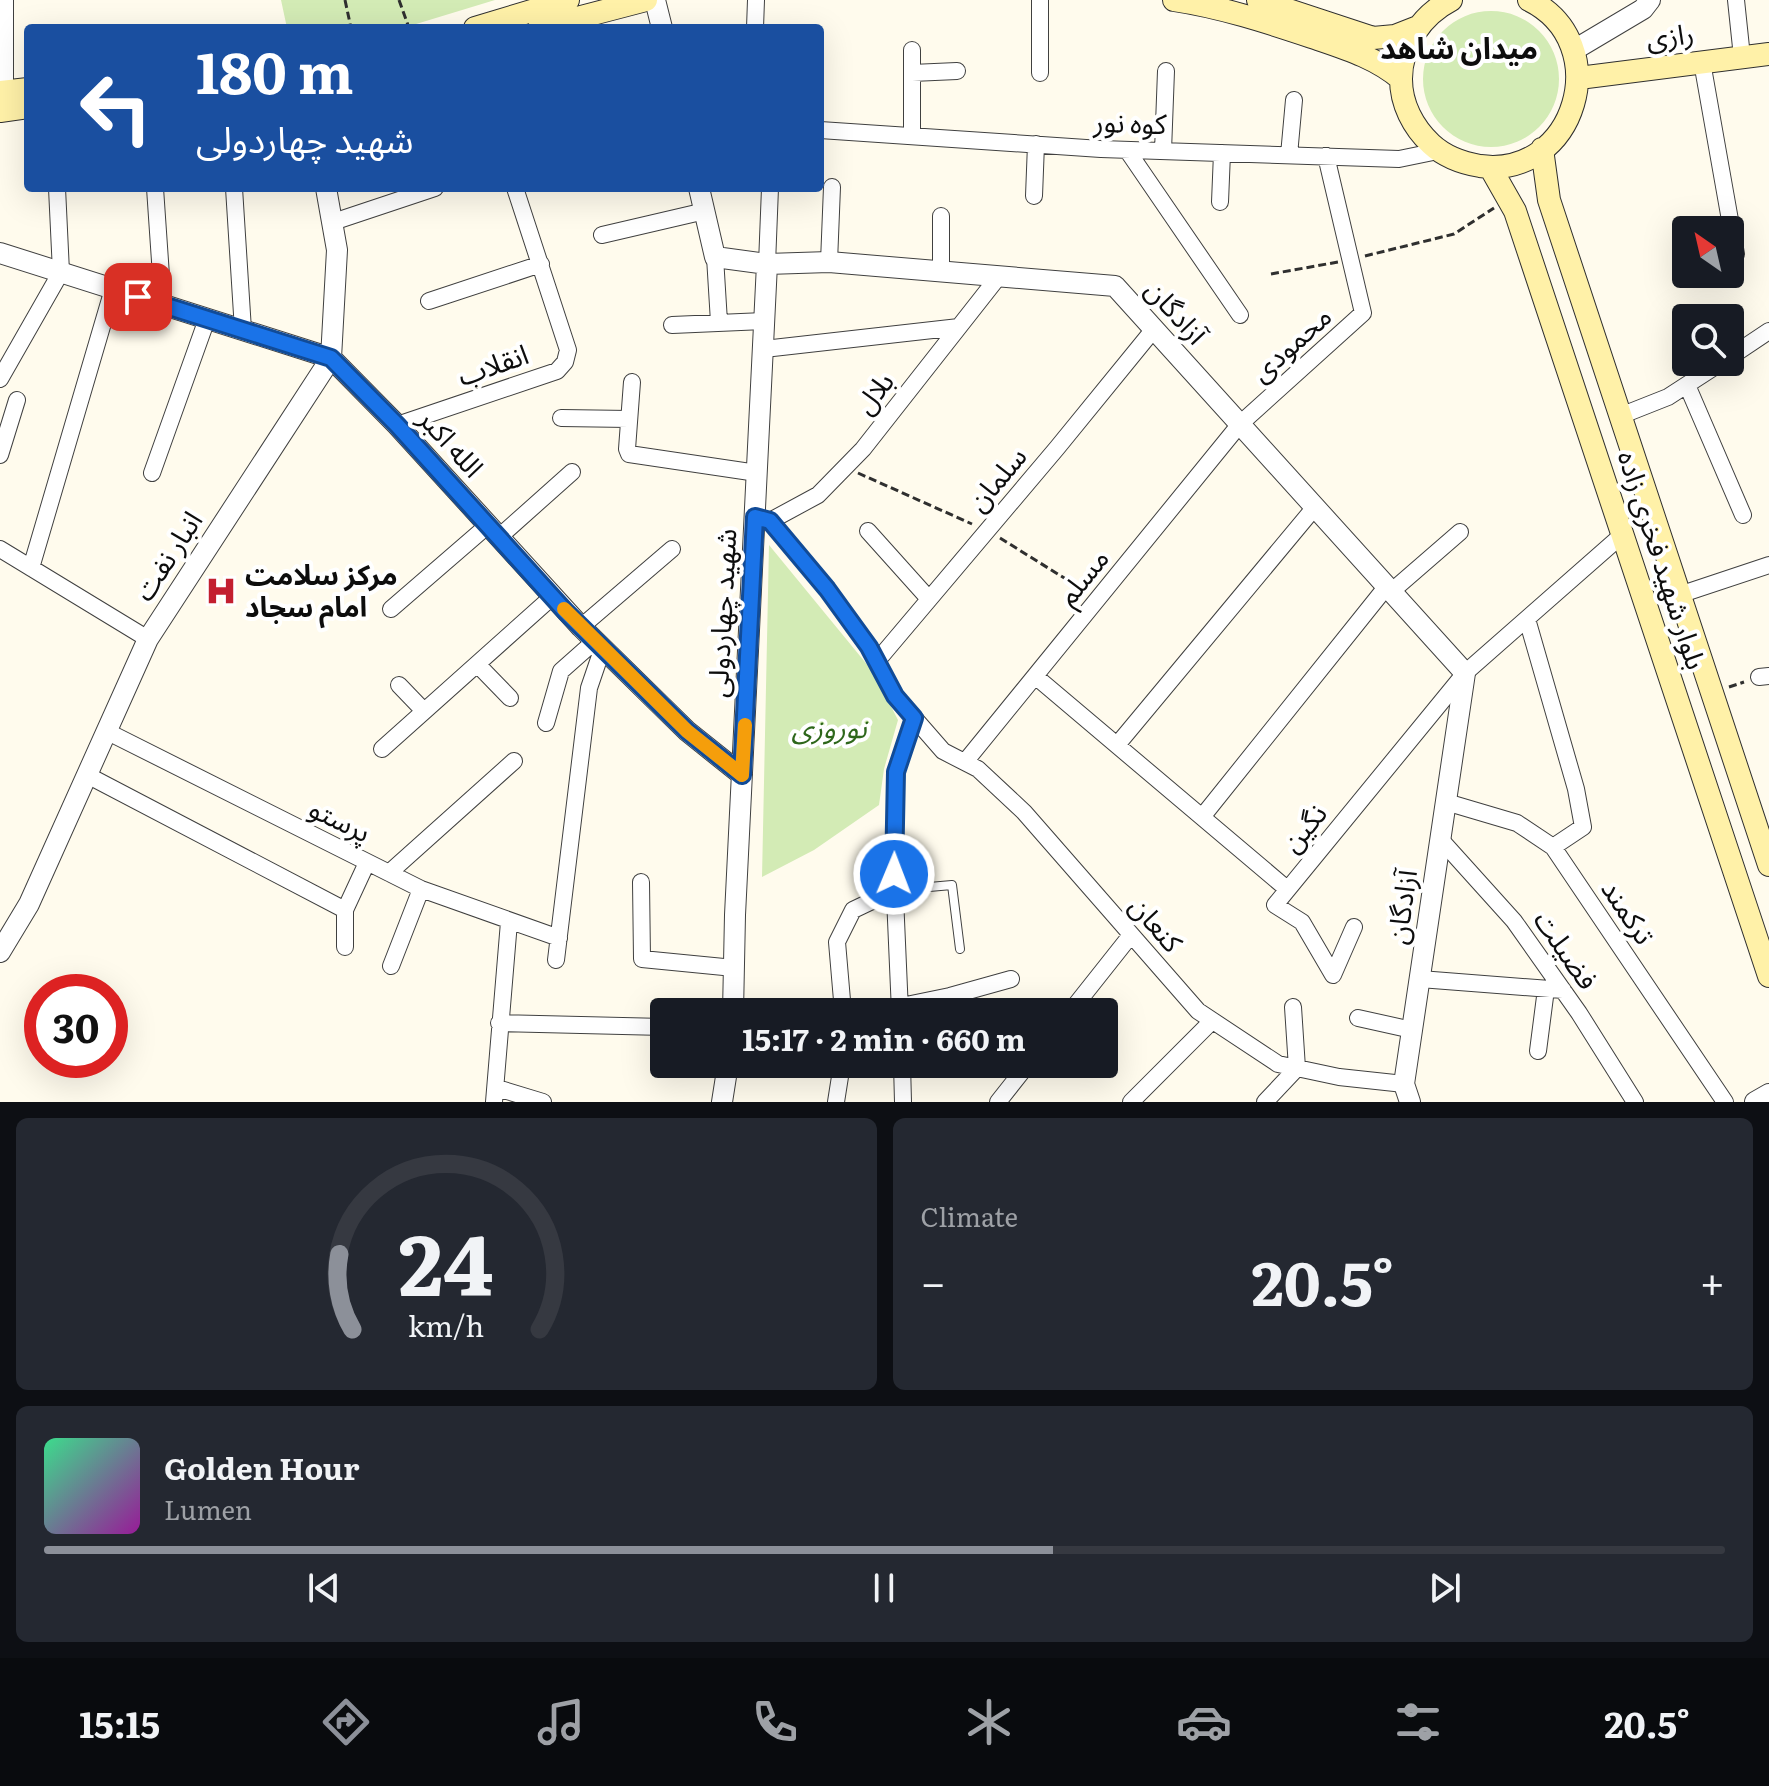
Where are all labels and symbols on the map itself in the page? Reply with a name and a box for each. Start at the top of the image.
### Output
street label: رازی [1643,10,1696,58]
district label: میدان شاهد [1380,24,1538,68]
street label: کوه نور [1092,99,1168,143]
north arrow [1672,216,1744,288]
pin [104,263,172,331]
street label: آزادگان [1137,269,1219,354]
street label: محمودی [1240,295,1340,390]
street label: انقلاب [451,331,534,395]
street label: بلال [842,362,902,422]
street label: الله اکبر [409,397,495,486]
street label: سلمان [956,436,1035,520]
street label: بلوار شهید فخری زاده [1609,444,1719,674]
street label: انبار نفت [122,502,211,608]
street label: شهید چهاردولی [695,527,745,698]
street label: مسلم [1045,538,1120,615]
place label: مرکز سلامت امام سجاد [245,552,398,629]
hospital icon: مرکز سلامت امام سجاد [204,574,238,608]
park label: نوروزی [791,705,868,747]
street label: پرستو [303,785,379,851]
street label: نگین [1269,793,1335,860]
position arrow [852,832,936,916]
street label: آزادگان [1374,865,1426,947]
street label: ترکمند [1593,870,1667,952]
street label: کنعان [1121,885,1194,961]
street label: فضیلت [1525,901,1610,997]
speed limit sign: 30 [24,974,128,1078]

